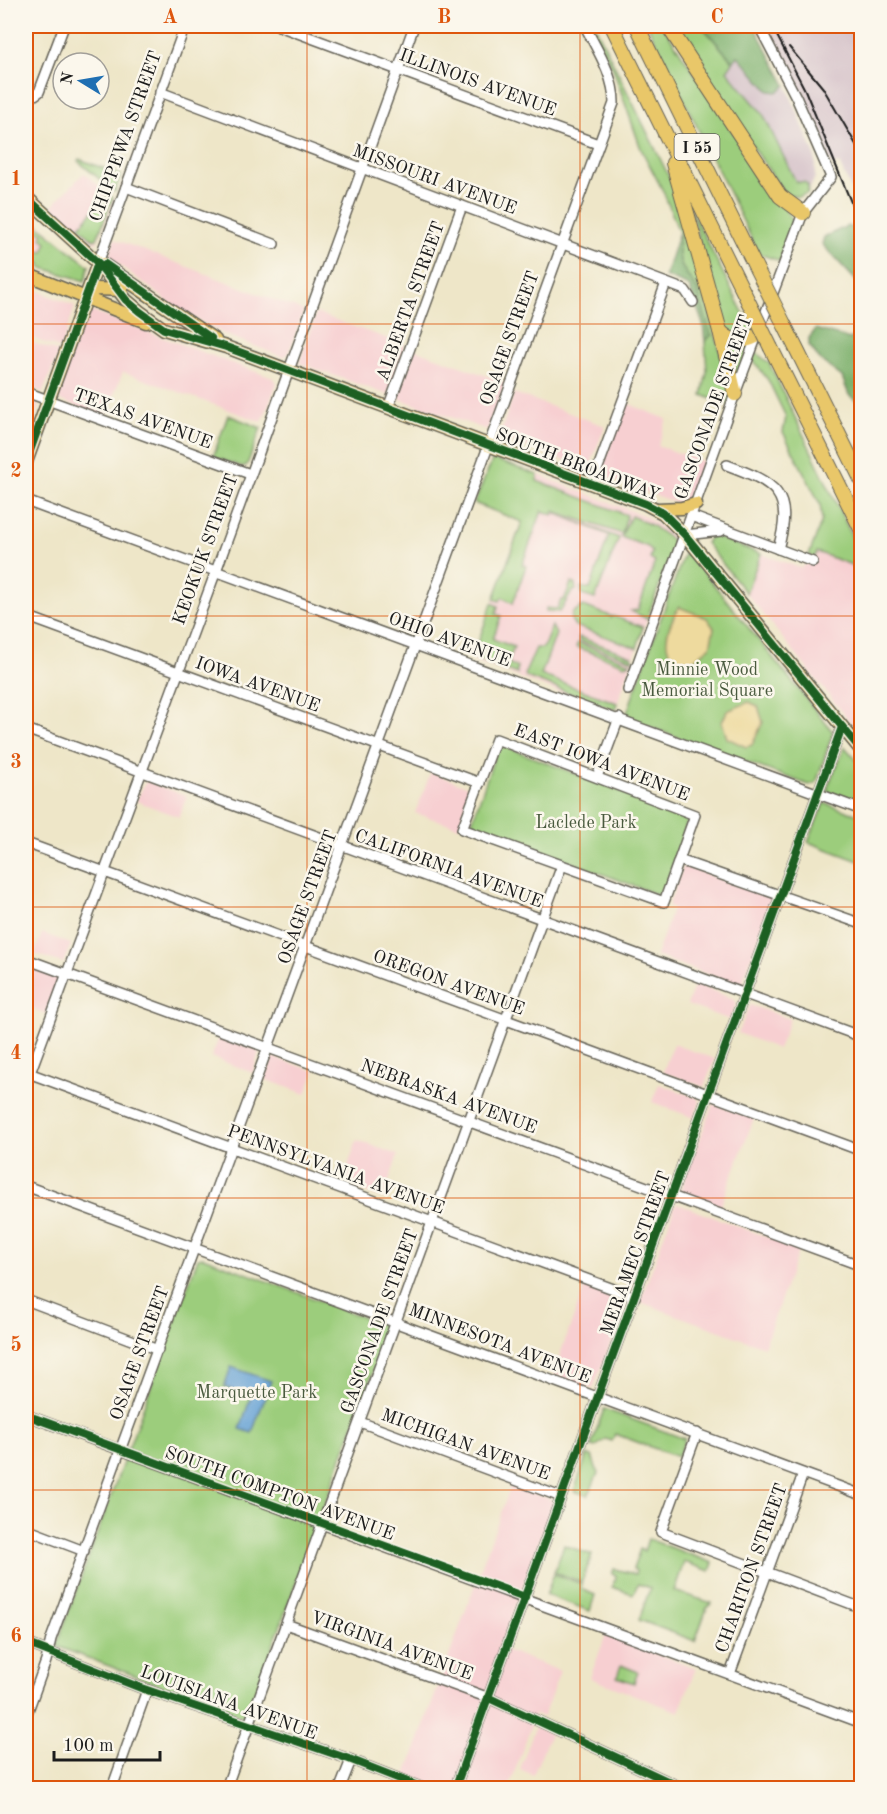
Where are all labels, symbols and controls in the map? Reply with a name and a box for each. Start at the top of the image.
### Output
text: A [162,8,178,28]
text: B [437,8,451,28]
text: C [710,8,724,28]
street label: ILLINOIS AVENUE [397,46,558,120]
street label: CHIPPEWA STREET [87,49,165,224]
north arrow [51,51,111,111]
text: N [59,70,77,86]
road number: I 55 [674,134,720,160]
street label: MISSOURI AVENUE [350,142,519,218]
text: 1 [10,170,22,190]
street label: ALBERTA STREET [374,219,448,384]
street label: OSAGE STREET [477,269,543,408]
street label: GASCONADE STREET [672,313,756,502]
street label: TEXAS AVENUE [71,385,214,452]
street label: SOUTH BROADWAY [493,425,662,505]
text: 2 [10,462,22,482]
street label: KEOKUK STREET [170,471,242,627]
street label: OHIO AVENUE [386,609,513,670]
street label: IOWA AVENUE [193,654,322,716]
park label: Minnie Wood Memorial Square [641,661,773,700]
street label: EAST IOWA AVENUE [511,721,692,805]
text: 3 [10,753,22,773]
park label: Laclede Park [535,814,637,832]
street label: CALIFORNIA AVENUE [352,826,545,911]
street label: OSAGE STREET [275,828,341,967]
street label: OREGON AVENUE [370,947,527,1019]
text: 4 [10,1044,22,1064]
street label: NEBRASKA AVENUE [358,1057,539,1137]
street label: PENNSYLVANIA AVENUE [225,1122,447,1218]
street label: MERAMEC STREET [598,1169,674,1338]
street label: GASCONADE STREET [338,1227,422,1416]
street label: OSAGE STREET [107,1284,173,1423]
street label: MINNESOTA AVENUE [406,1301,593,1387]
text: 5 [10,1335,22,1356]
park label: Marquette Park [196,1384,318,1402]
street label: MICHIGAN AVENUE [379,1406,552,1484]
street label: SOUTH COMPTON AVENUE [162,1444,397,1544]
street label: CHARITON STREET [713,1481,791,1655]
street label: VIRGINIA AVENUE [308,1608,475,1684]
text: 6 [10,1627,22,1647]
street label: LOUISIANA AVENUE [138,1663,320,1743]
scale bar [54,1724,160,1762]
text: 100 m [63,1737,114,1755]

